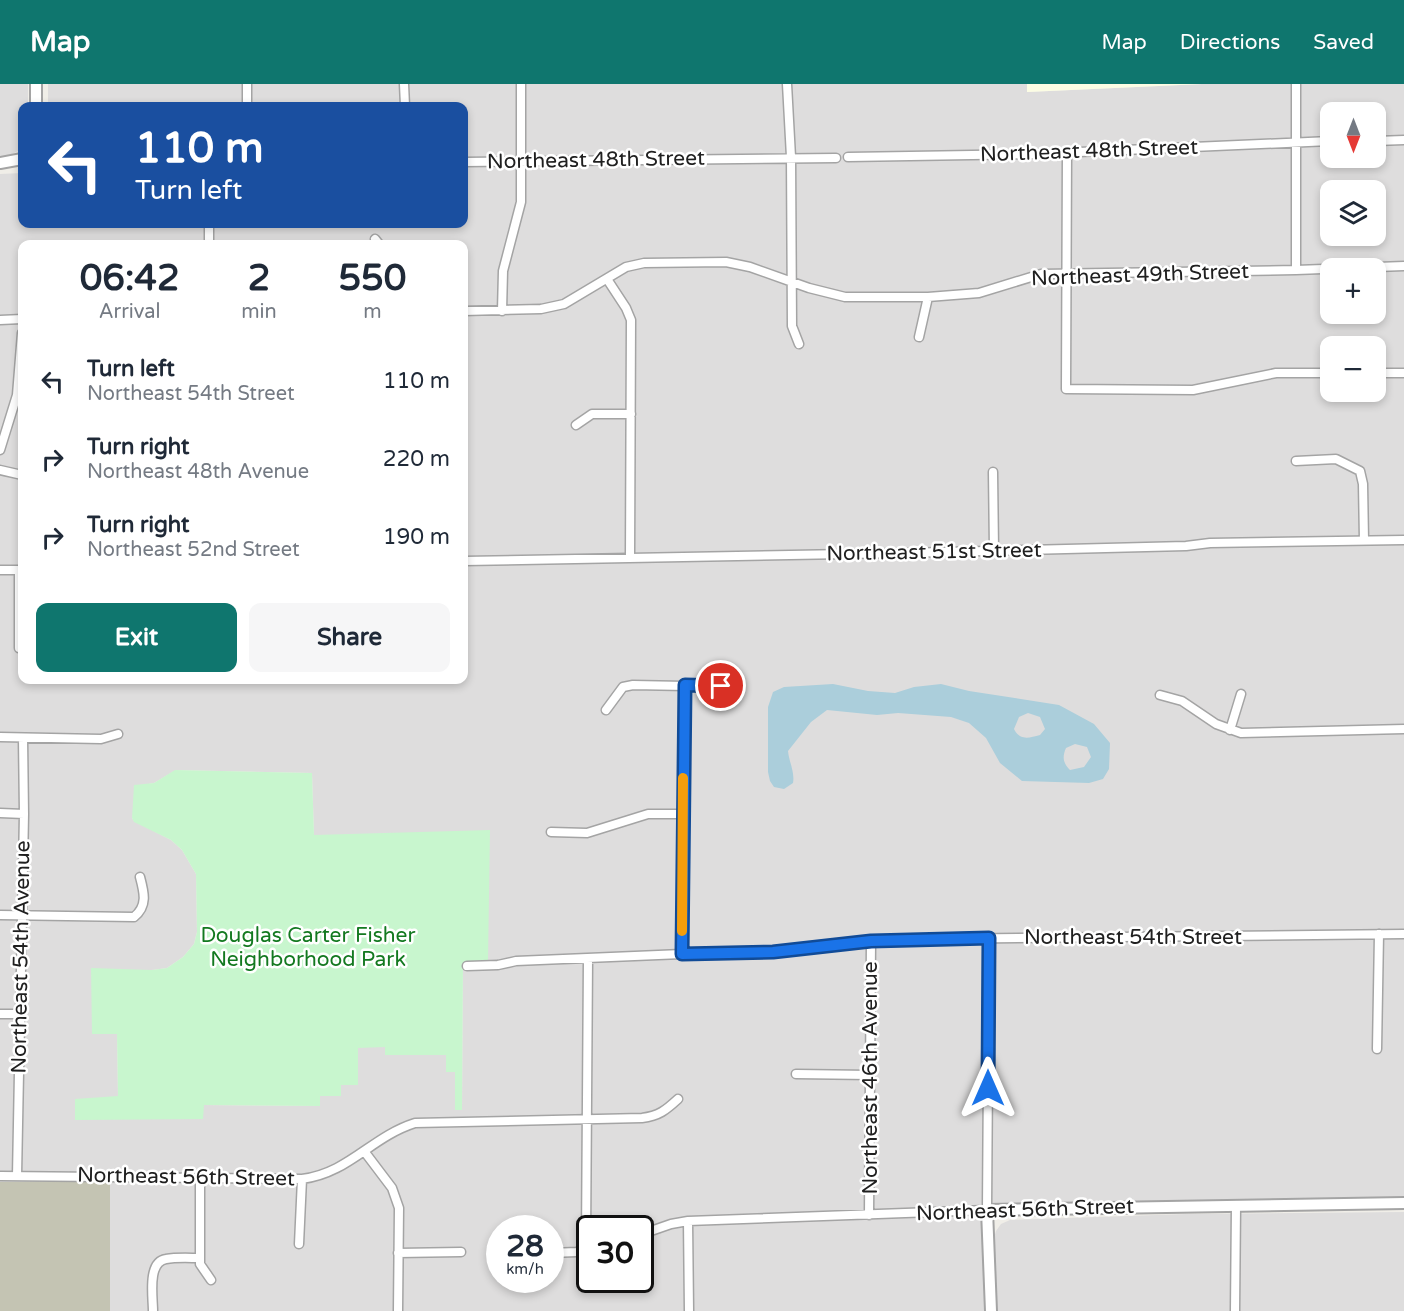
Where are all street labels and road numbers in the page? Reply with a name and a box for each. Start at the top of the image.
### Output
street label: Northeast 48th Street [980,135,1198,167]
street label: Northeast 48th Street [487,146,705,174]
street label: Northeast 49th Street [1031,259,1249,291]
street label: Northeast 51st Street [826,538,1042,566]
street label: Northeast 54th Avenue [6,840,36,1074]
street label: Northeast 54th Street [1024,925,1242,950]
street label: Northeast 46th Avenue [858,961,883,1195]
street label: Northeast 56th Street [77,1163,295,1191]
street label: Northeast 56th Street [916,1194,1134,1226]

